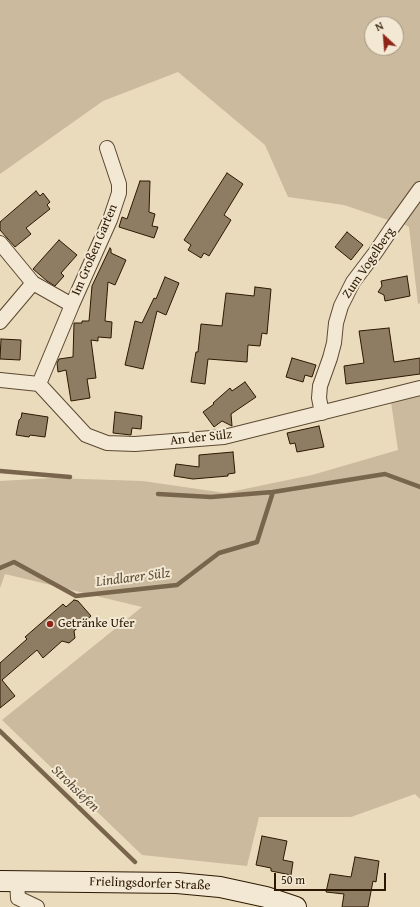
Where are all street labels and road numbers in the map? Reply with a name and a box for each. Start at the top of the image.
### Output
street label: Im Großen Garten [69,202,121,298]
street label: Zum Vogelberg [339,224,399,302]
street label: An der Sülz [169,427,233,449]
street label: Frielingsdorfer Straße [89,874,211,894]

